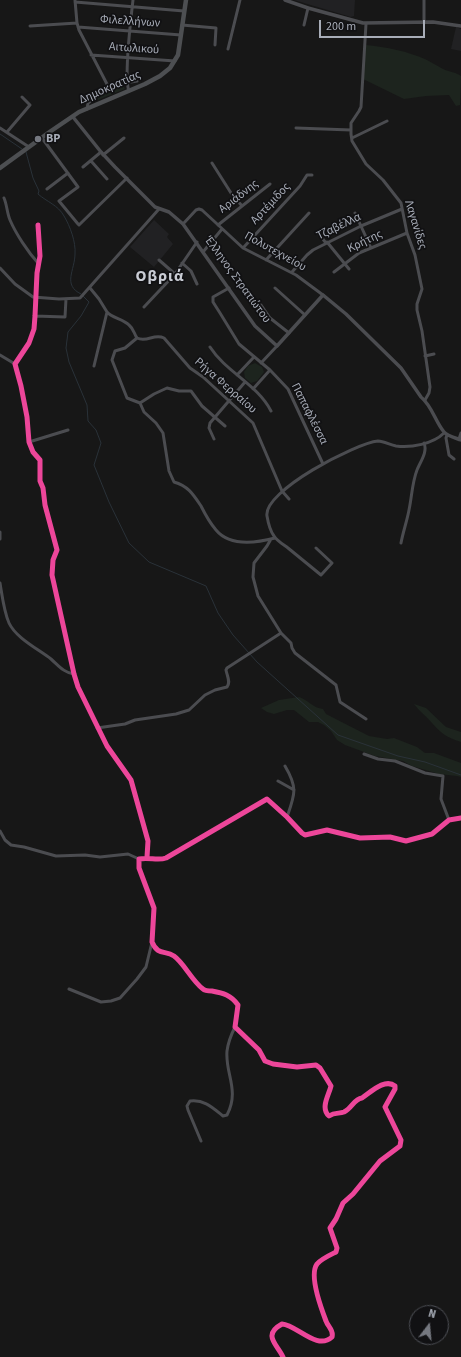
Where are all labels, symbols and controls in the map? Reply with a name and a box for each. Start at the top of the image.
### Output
scale bar [321,12,427,38]
street label: Φιλελλήνων [99,13,161,31]
text: 200 m [326,18,356,35]
street label: Αιτωλικού [108,40,160,58]
street label: Δημοκρατίας [77,68,143,108]
place label: BP [46,132,60,146]
marker: BP [33,134,43,144]
street label: Αριάδνης [216,177,262,217]
street label: Αρτέμιδος [248,180,294,228]
street label: Λαγανίδες [401,199,429,251]
street label: Τζαβέλλα [314,210,364,244]
street label: Κρήτης [345,227,385,257]
street label: Πολυτεχνείου [242,229,308,275]
street label: Έλληνος Στρατιώτου [201,234,273,326]
district label: Οβριά [136,267,184,287]
street label: Ρήγα Φερραίου [191,355,259,417]
street label: Παπαφλέσσα [287,381,331,447]
north arrow [409,1305,449,1345]
text: N [427,1306,438,1322]

